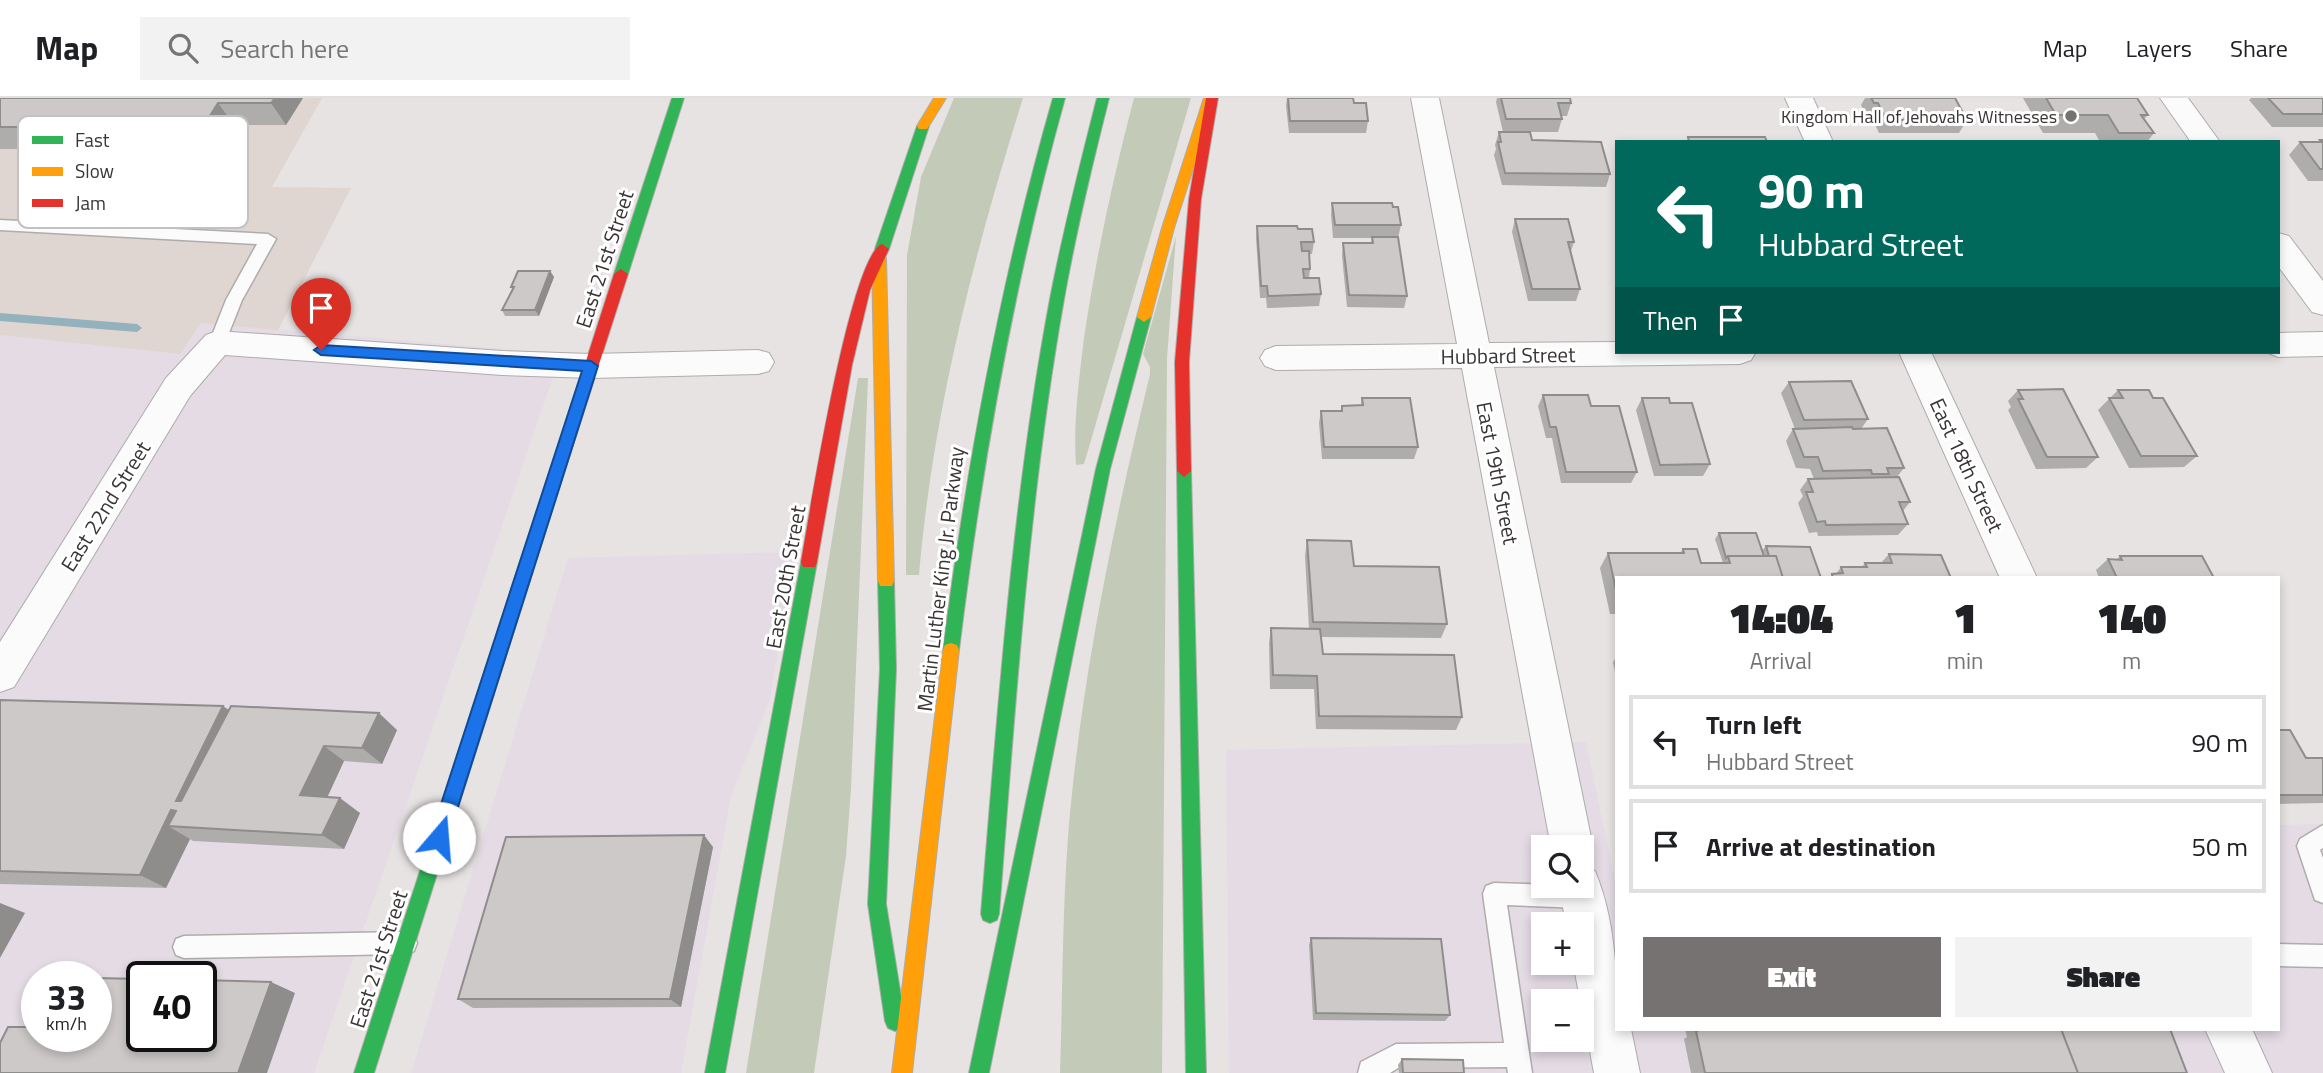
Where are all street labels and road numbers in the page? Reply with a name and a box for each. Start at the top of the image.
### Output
street label: East 21st Street [567,185,642,332]
street label: Hubbard Street [1440,338,1576,372]
street label: East 18th Street [1922,393,2012,538]
street label: East 19th Street [1468,399,1528,548]
street label: East 22nd Street [52,434,158,577]
street label: Martin Luther King Jr. Parkway [908,445,972,713]
street label: East 20th Street [757,502,813,651]
street label: East 21st Street [341,885,416,1032]

